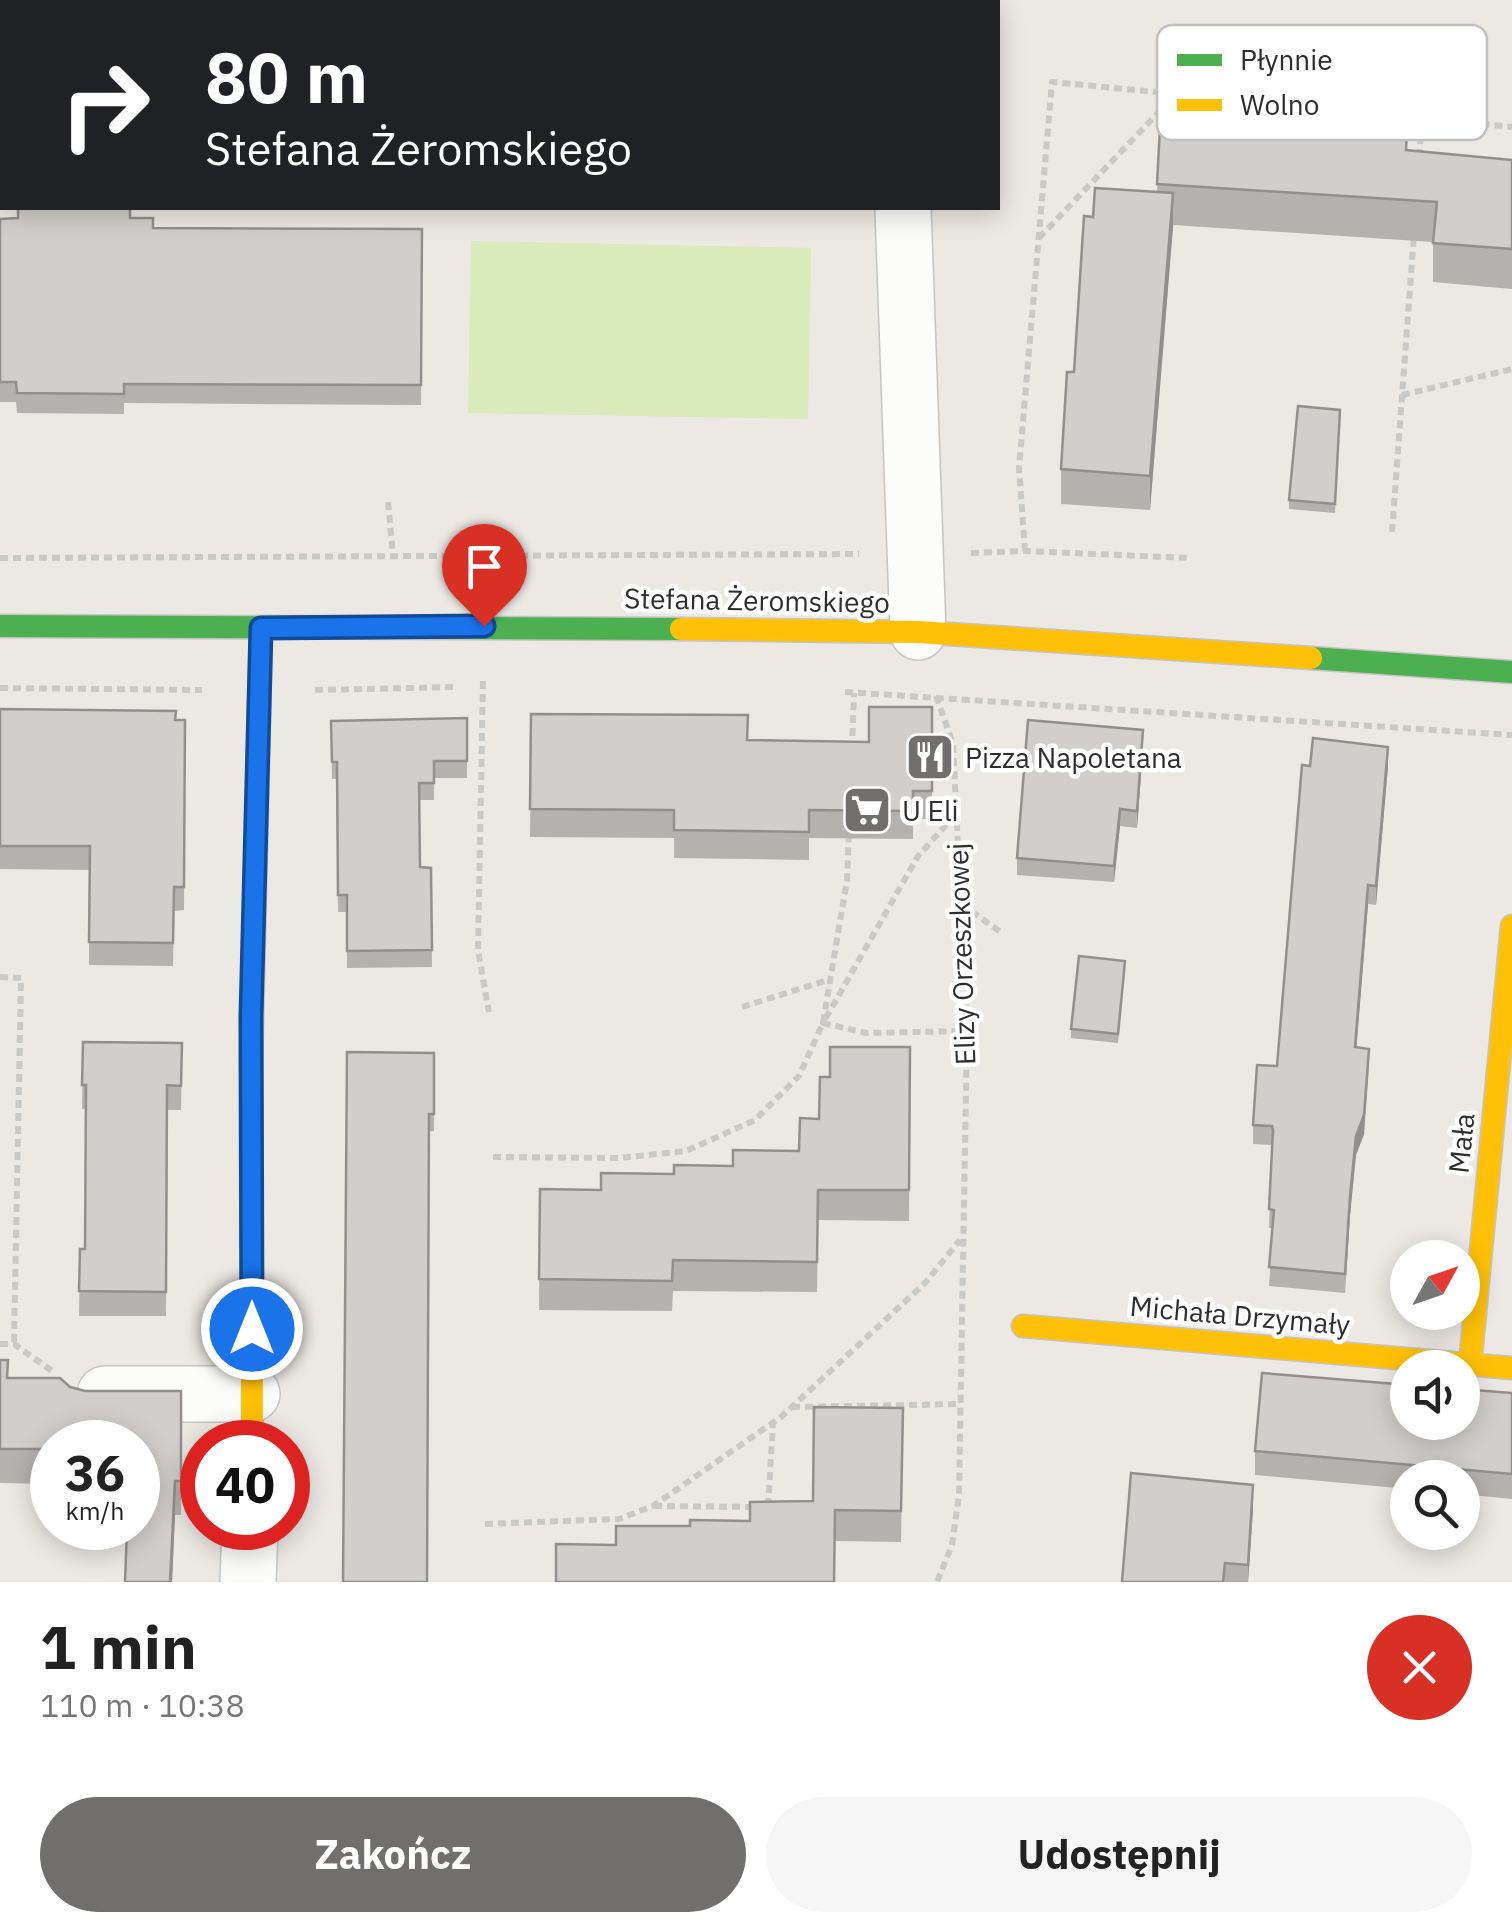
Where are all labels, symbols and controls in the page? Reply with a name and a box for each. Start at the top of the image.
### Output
legend [1157,25,1487,140]
text: 80 m [205,31,368,122]
icon: right [40,40,170,170]
text: Płynnie [1240,41,1333,78]
text: Wolno [1240,86,1319,123]
text: Stefana Żeromskiego [205,119,632,177]
pin [442,524,527,627]
icon: arrive [457,539,512,594]
street label: Stefana Żeromskiego [624,579,890,621]
restaurant icon: Pizza Napoletana [904,731,956,783]
place label: Pizza Napoletana [965,739,1182,776]
supermarket icon: U Eli [841,784,893,836]
place label: U Eli [902,792,959,829]
street label: Elizy Orzeszkowej [939,842,983,1066]
street label: Mała [1439,1111,1483,1175]
north arrow [1390,1240,1480,1330]
map controls [1390,1240,1480,1550]
position arrow [200,1277,304,1381]
street label: Michała Drzymały [1128,1287,1352,1343]
button: sound [1390,1350,1480,1440]
speed limit sign: 40 [180,1420,310,1550]
text: 36 [65,1440,125,1505]
button: search [1390,1460,1480,1550]
text: km/h [66,1494,124,1527]
text: 1 min [40,1607,197,1686]
button: close [1367,1615,1472,1720]
text: 110 m · 10:38 [40,1684,245,1726]
button: Zakończ [40,1797,746,1912]
button: Udostępnij [766,1797,1472,1912]

